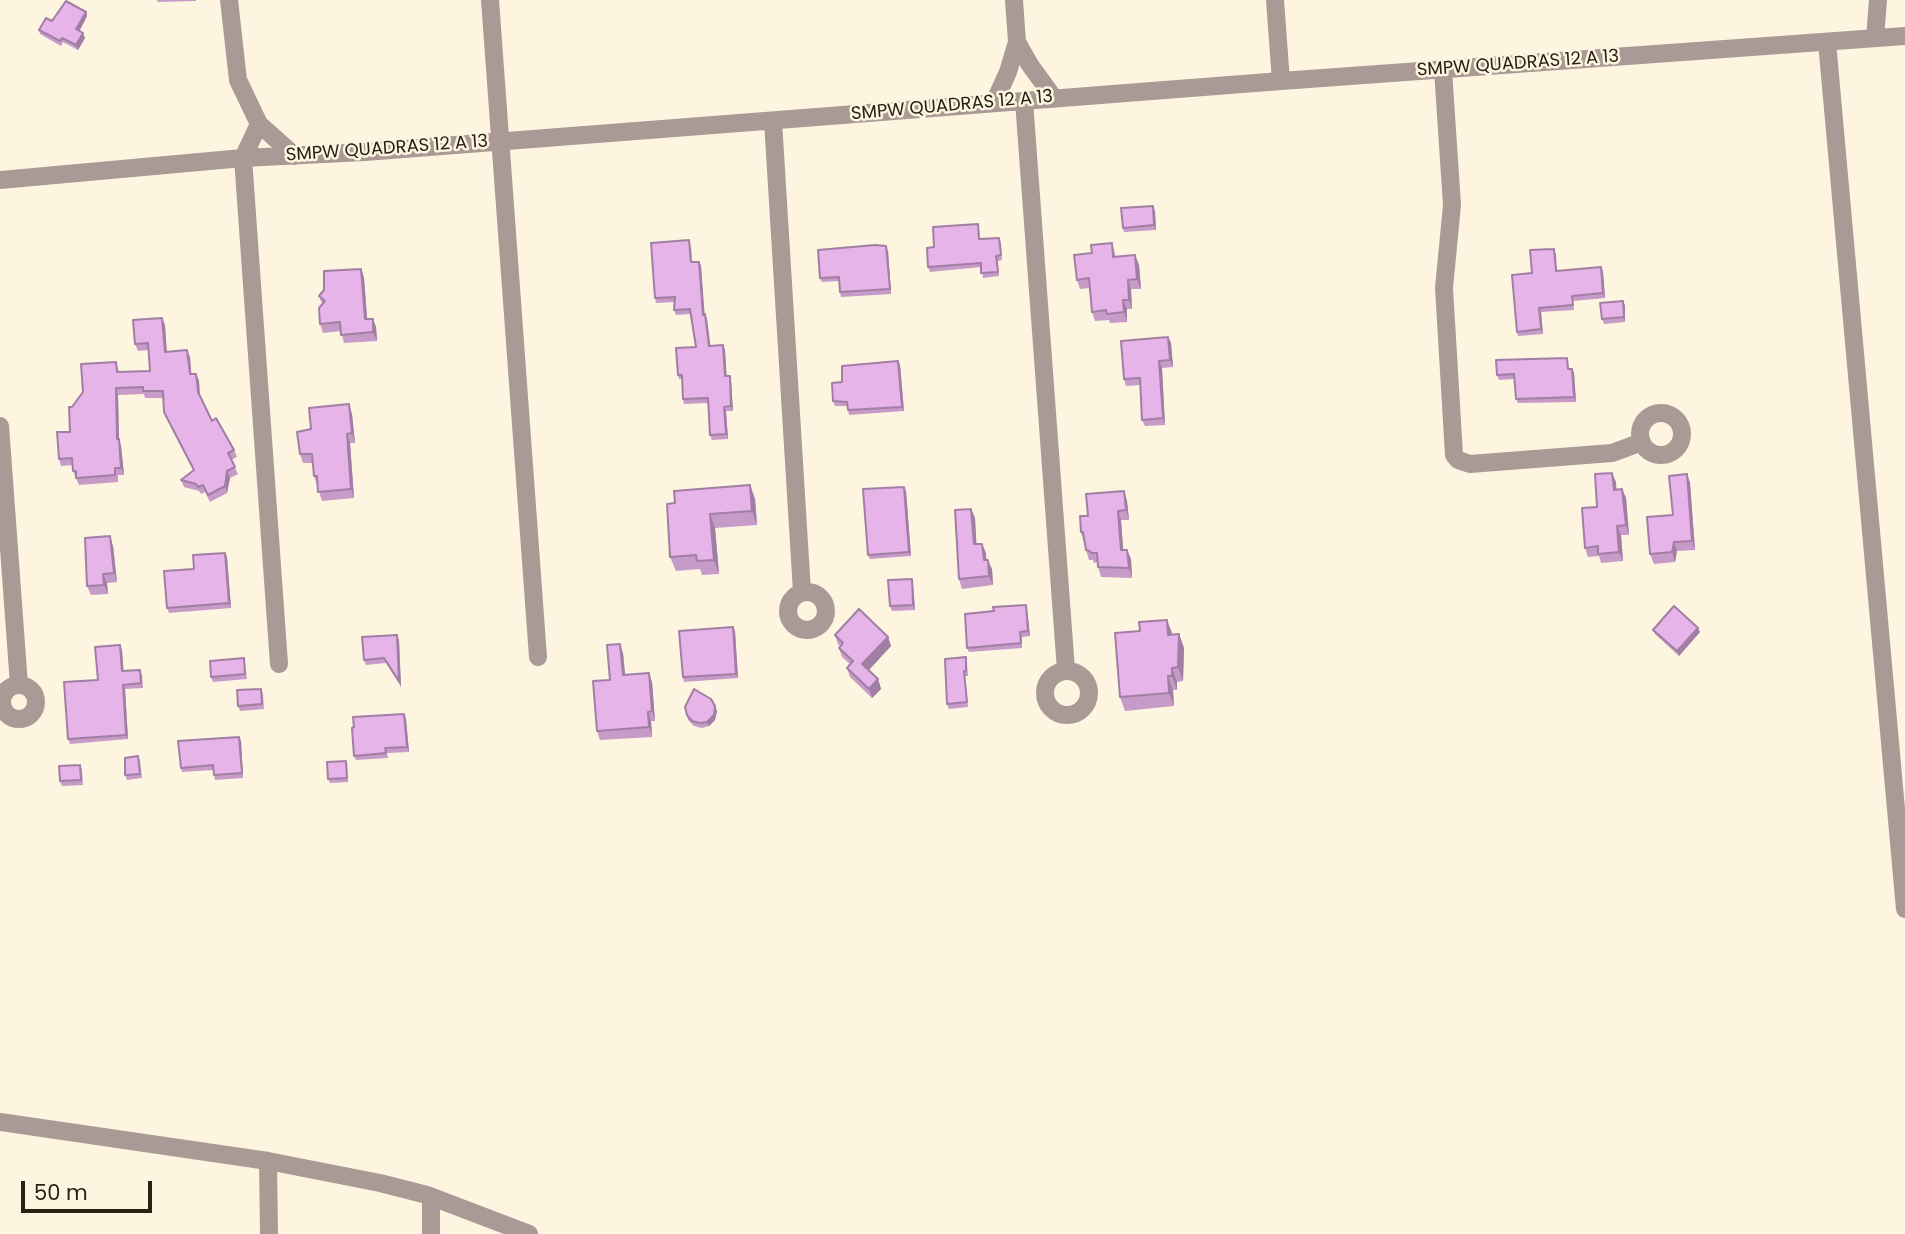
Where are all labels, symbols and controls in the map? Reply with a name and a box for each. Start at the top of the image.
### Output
street label: SMPW QUADRAS 12 A 13 [1416,46,1620,82]
street label: SMPW QUADRAS 12 A 13 [850,86,1054,126]
street label: SMPW QUADRAS 12 A 13 [285,131,489,167]
scale bar [24,1168,156,1212]
text: 50 m [34,1178,88,1207]

